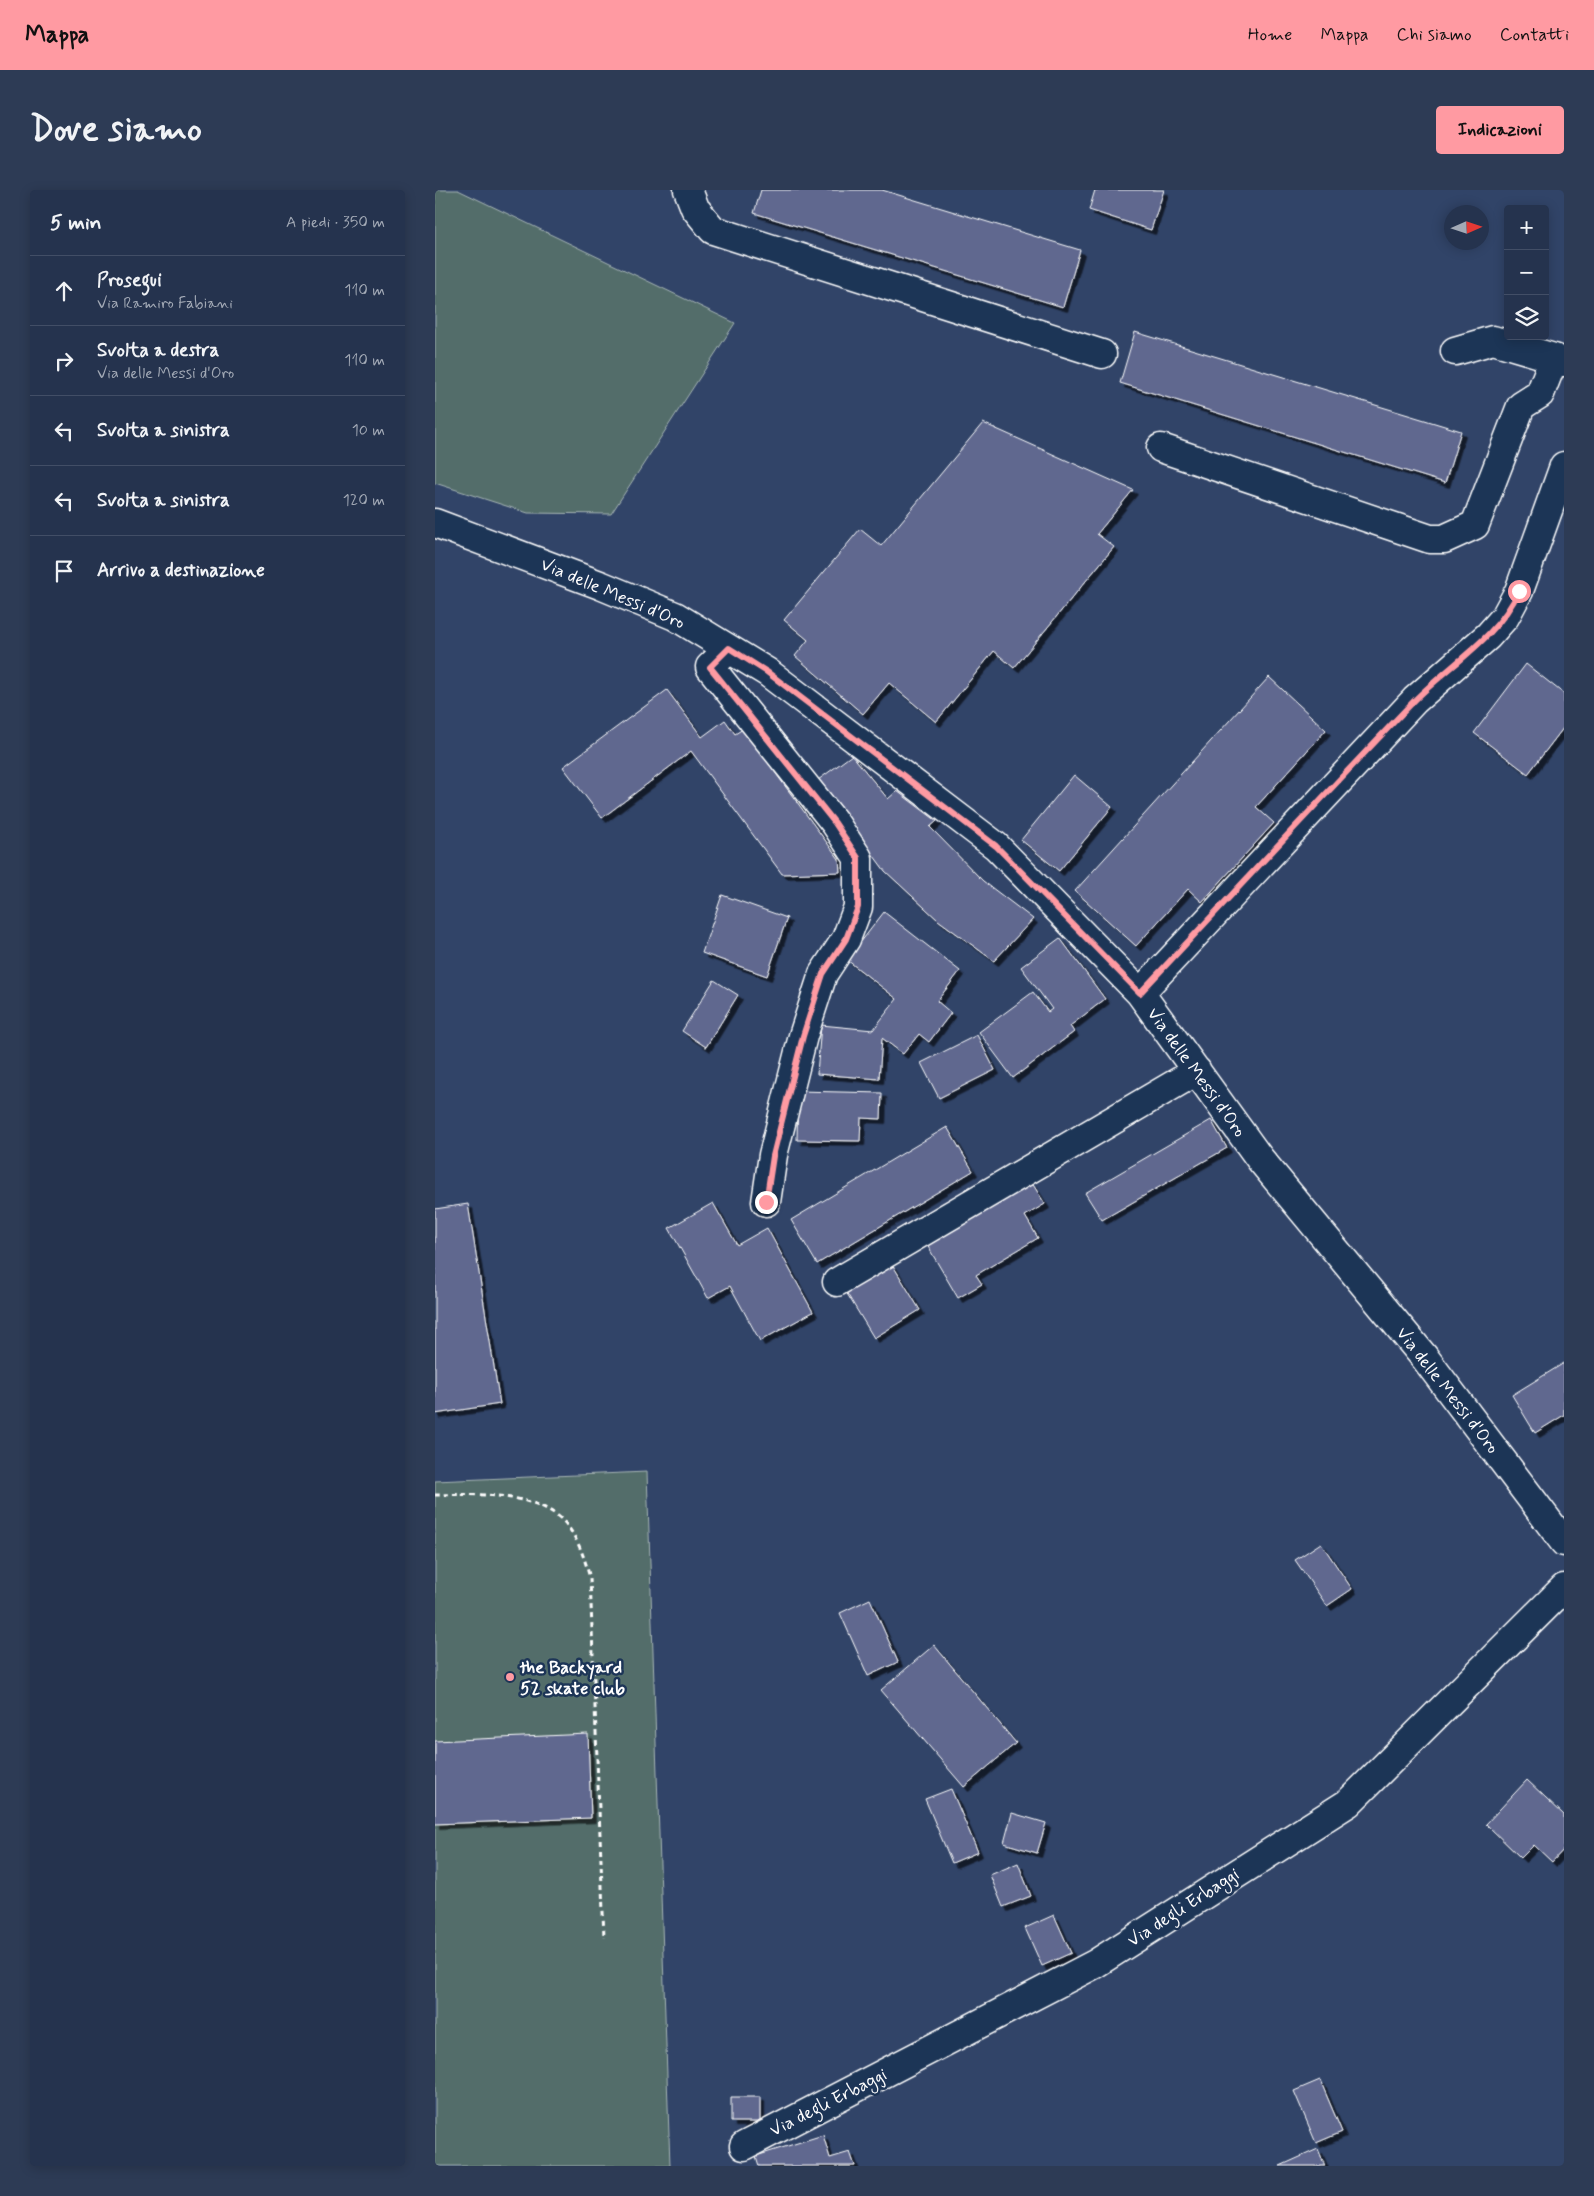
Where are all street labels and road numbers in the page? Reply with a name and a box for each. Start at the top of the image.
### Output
street label: Via delle Messi d'Oro [537,553,688,635]
street label: Via delle Messi d'Oro [1141,1003,1251,1142]
street label: Via delle Messi d'Oro [1390,1322,1504,1459]
street label: Via degli Erbaggi [1123,1863,1245,1955]
street label: Via degli Erbaggi [766,2063,892,2145]

